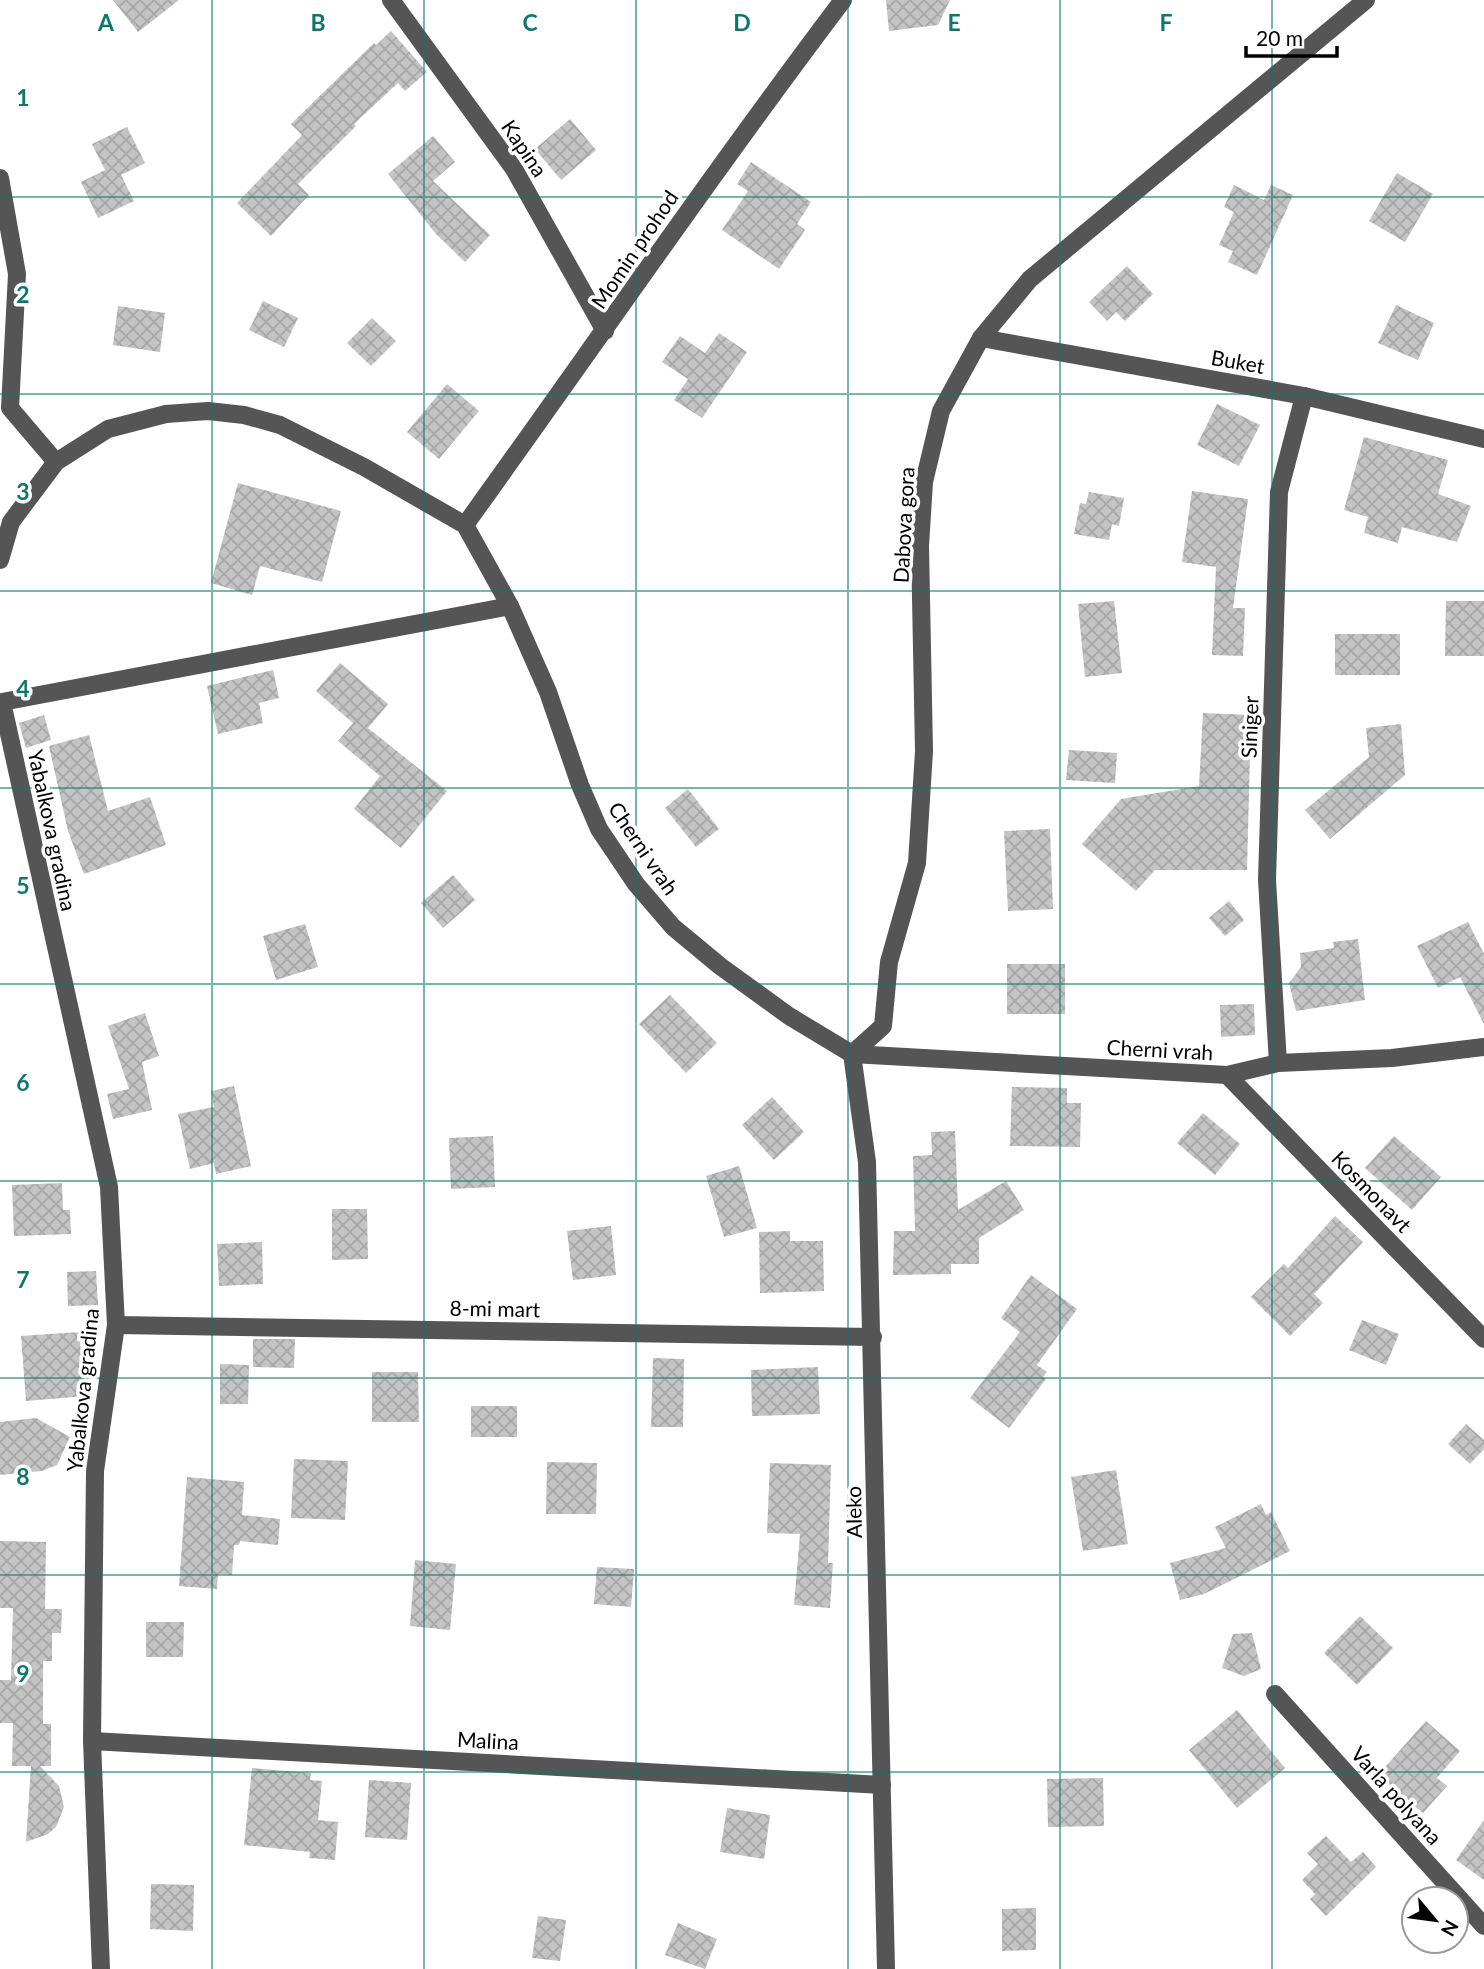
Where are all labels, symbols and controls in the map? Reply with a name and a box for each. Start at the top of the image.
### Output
text: A [97,8,115,36]
text: B [310,8,326,36]
text: C [522,8,538,36]
text: D [733,8,751,36]
text: E [947,8,961,36]
text: F [1159,8,1173,36]
scale bar [1246,14,1337,58]
text: 20 m [1256,25,1303,50]
text: 1 [16,83,30,111]
street label: Kapina [497,115,553,181]
street label: Momin prohod [585,185,683,313]
text: 2 [16,280,30,308]
street label: Buket [1209,344,1267,378]
street label: Dabova gora [887,466,919,584]
text: 3 [16,477,30,505]
text: 4 [16,674,30,702]
street label: Siniger [1235,695,1263,759]
street label: Yabalkova gradina [24,747,82,913]
street label: Cherni vrah [604,797,684,899]
text: 5 [16,871,30,899]
street label: Cherni vrah [1106,1034,1214,1064]
text: 6 [16,1068,30,1096]
street label: Kosmonavt [1327,1145,1417,1237]
text: 7 [16,1265,30,1293]
street label: 8-mi mart [450,1295,541,1321]
street label: Yabalkova gradina [61,1307,103,1473]
text: 8 [16,1462,30,1490]
street label: Aleko [840,1486,866,1538]
text: 9 [16,1659,30,1687]
street label: Malina [456,1726,520,1754]
street label: Varla polyana [1346,1741,1448,1849]
north arrow [1400,1885,1470,1955]
text: N [1437,1917,1464,1940]

